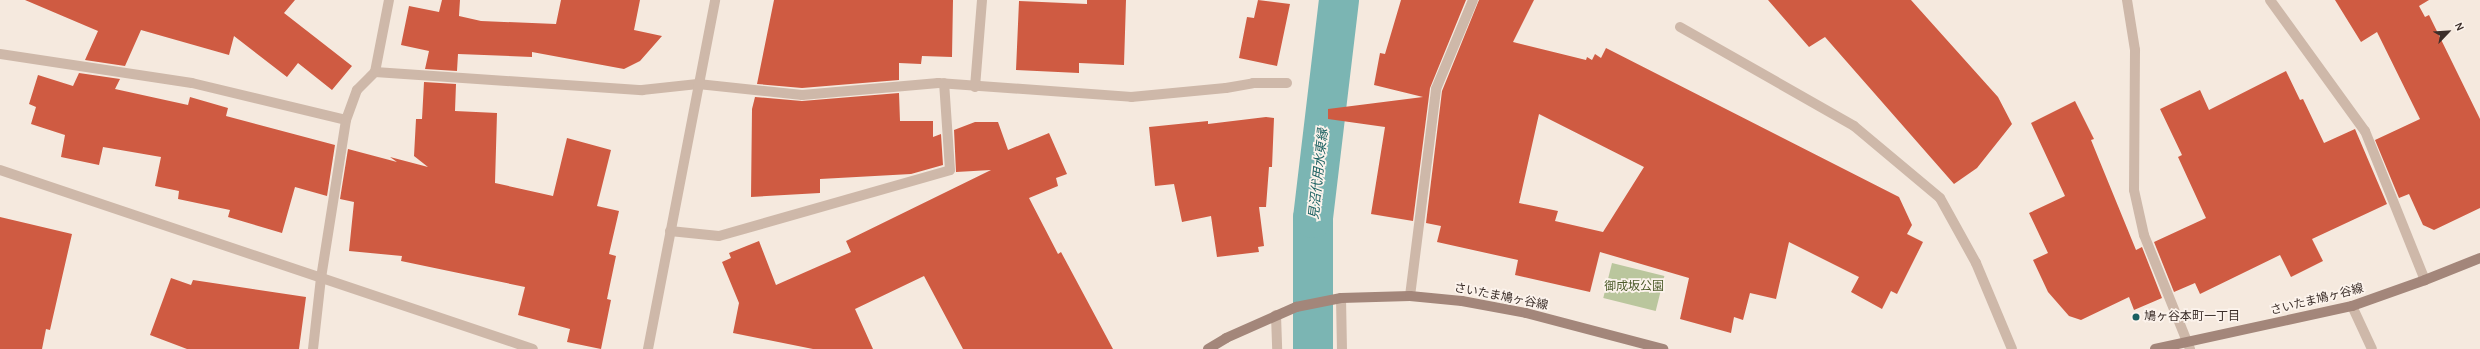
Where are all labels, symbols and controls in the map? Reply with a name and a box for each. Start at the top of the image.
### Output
north arrow [2428,12,2468,52]
text: N [2452,20,2467,33]
water label: 見沼代用水東縁 [1306,128,1332,220]
park label: 御成坂公園 [1604,280,1664,294]
street label: さいたま鳩ヶ谷線 [1453,281,1549,313]
street label: さいたま鳩ヶ谷線 [2269,281,2365,319]
place label: 鳩ヶ谷本町一丁目 [2144,310,2240,324]
marker: 鳩ヶ谷本町一丁目 [2131,312,2141,322]

